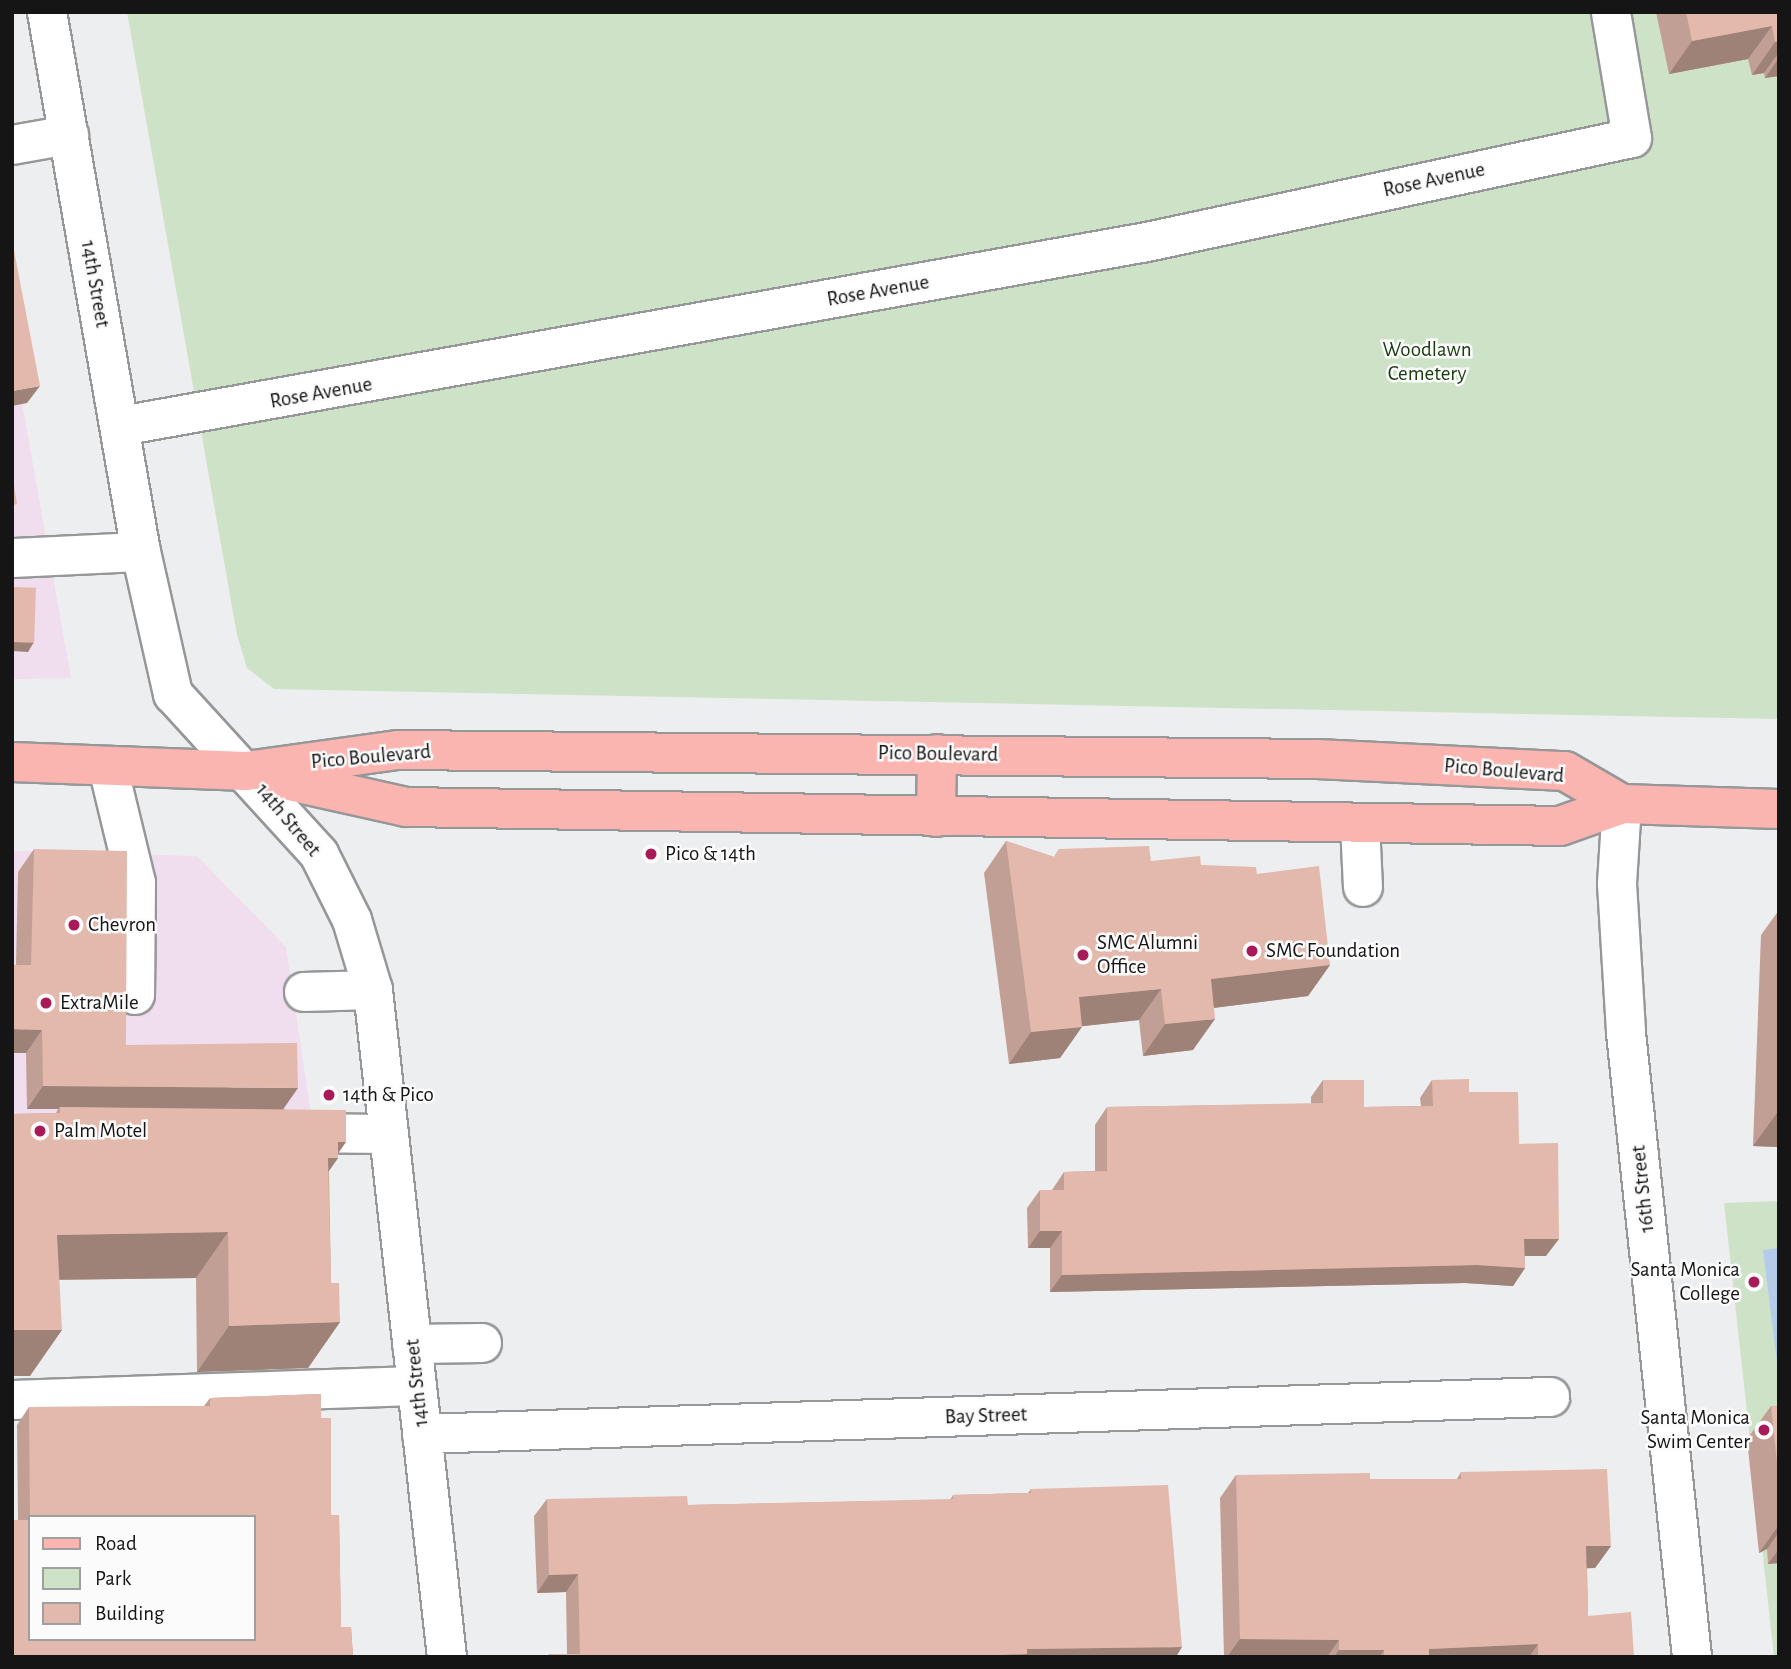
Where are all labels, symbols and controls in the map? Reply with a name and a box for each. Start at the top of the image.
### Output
street label: Rose Avenue [1381,157,1487,203]
street label: 14th Street [75,239,115,329]
street label: Rose Avenue [825,270,931,312]
park label: Woodlawn Cemetery [1383,337,1471,387]
street label: Rose Avenue [268,372,374,414]
street label: Pico Boulevard [310,739,432,775]
street label: Pico Boulevard [878,740,998,768]
street label: Pico Boulevard [1443,753,1565,789]
street label: 14th Street [250,778,326,862]
place label: Pico & 14th [665,841,756,867]
marker: Pico & 14th [643,846,659,862]
place label: Chevron [88,912,156,938]
marker: Chevron [66,917,82,933]
place label: SMC Alumni Office [1097,930,1198,980]
place label: SMC Foundation [1266,938,1400,964]
marker: SMC Foundation [1244,943,1260,959]
marker: SMC Alumni Office [1075,947,1091,963]
place label: ExtraMile [60,990,139,1016]
marker: ExtraMile [38,995,54,1011]
place label: 14th & Pico [343,1082,434,1108]
marker: 14th & Pico [321,1087,337,1103]
place label: Palm Motel [54,1118,147,1144]
marker: Palm Motel [32,1123,48,1139]
street label: 16th Street [1626,1144,1660,1234]
place label: Santa Monica College [1631,1257,1740,1307]
marker: Santa Monica College [1746,1274,1762,1290]
street label: 14th Street [400,1338,434,1428]
street label: Bay Street [944,1402,1028,1430]
place label: Santa Monica Swim Center [1641,1405,1750,1455]
marker: Santa Monica Swim Center [1756,1422,1772,1438]
legend [28,1515,256,1641]
text: Road [95,1533,137,1554]
text: Park [95,1568,131,1589]
text: Building [95,1603,164,1624]

